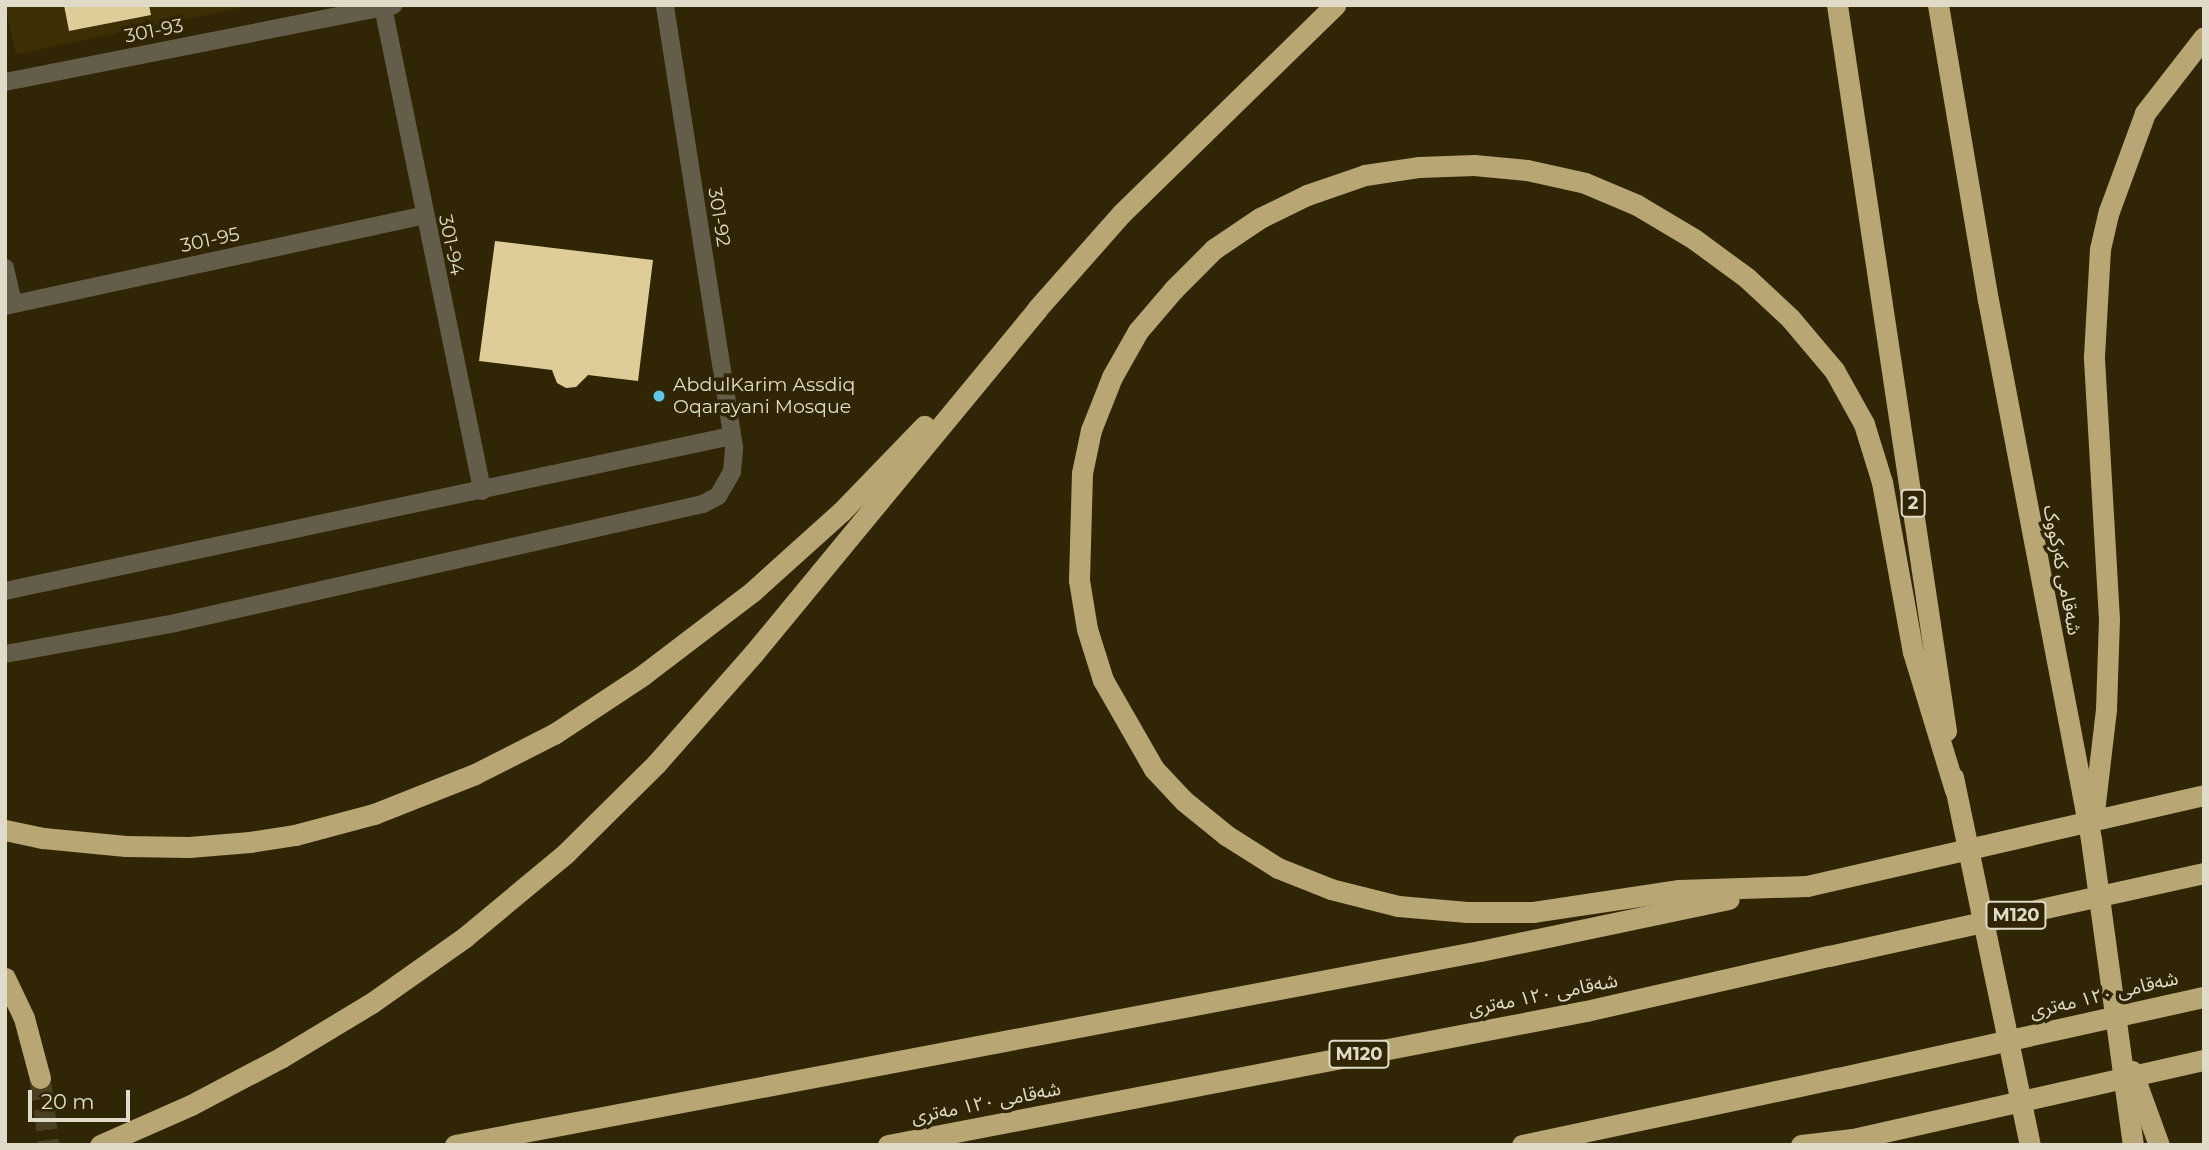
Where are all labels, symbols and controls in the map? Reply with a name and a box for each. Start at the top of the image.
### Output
street label: 301-93 [123,14,185,48]
street label: 301-92 [703,186,735,248]
street label: 301-94 [433,213,469,277]
street label: 301-95 [178,223,242,257]
place label: AbdulKarim Assdiq Oqarayani Mosque [673,374,855,418]
marker: AbdulKarim Assdiq Oqarayani Mosque [651,388,667,404]
road number: 2 [1899,489,1927,518]
street label: شەقامی کەرکووک [2038,503,2086,637]
road number: M120 [1984,900,2048,930]
street label: شەقامی ١٢٠ مەتری [2028,967,2180,1023]
street label: شەقامی ١٢٠ مەتری [1466,969,1620,1021]
road number: M120 [1328,1040,1390,1069]
scale bar [32,1076,133,1120]
street label: شەقامی ١٢٠ مەتری [909,1077,1063,1129]
text: 20 m [41,1089,95,1114]

